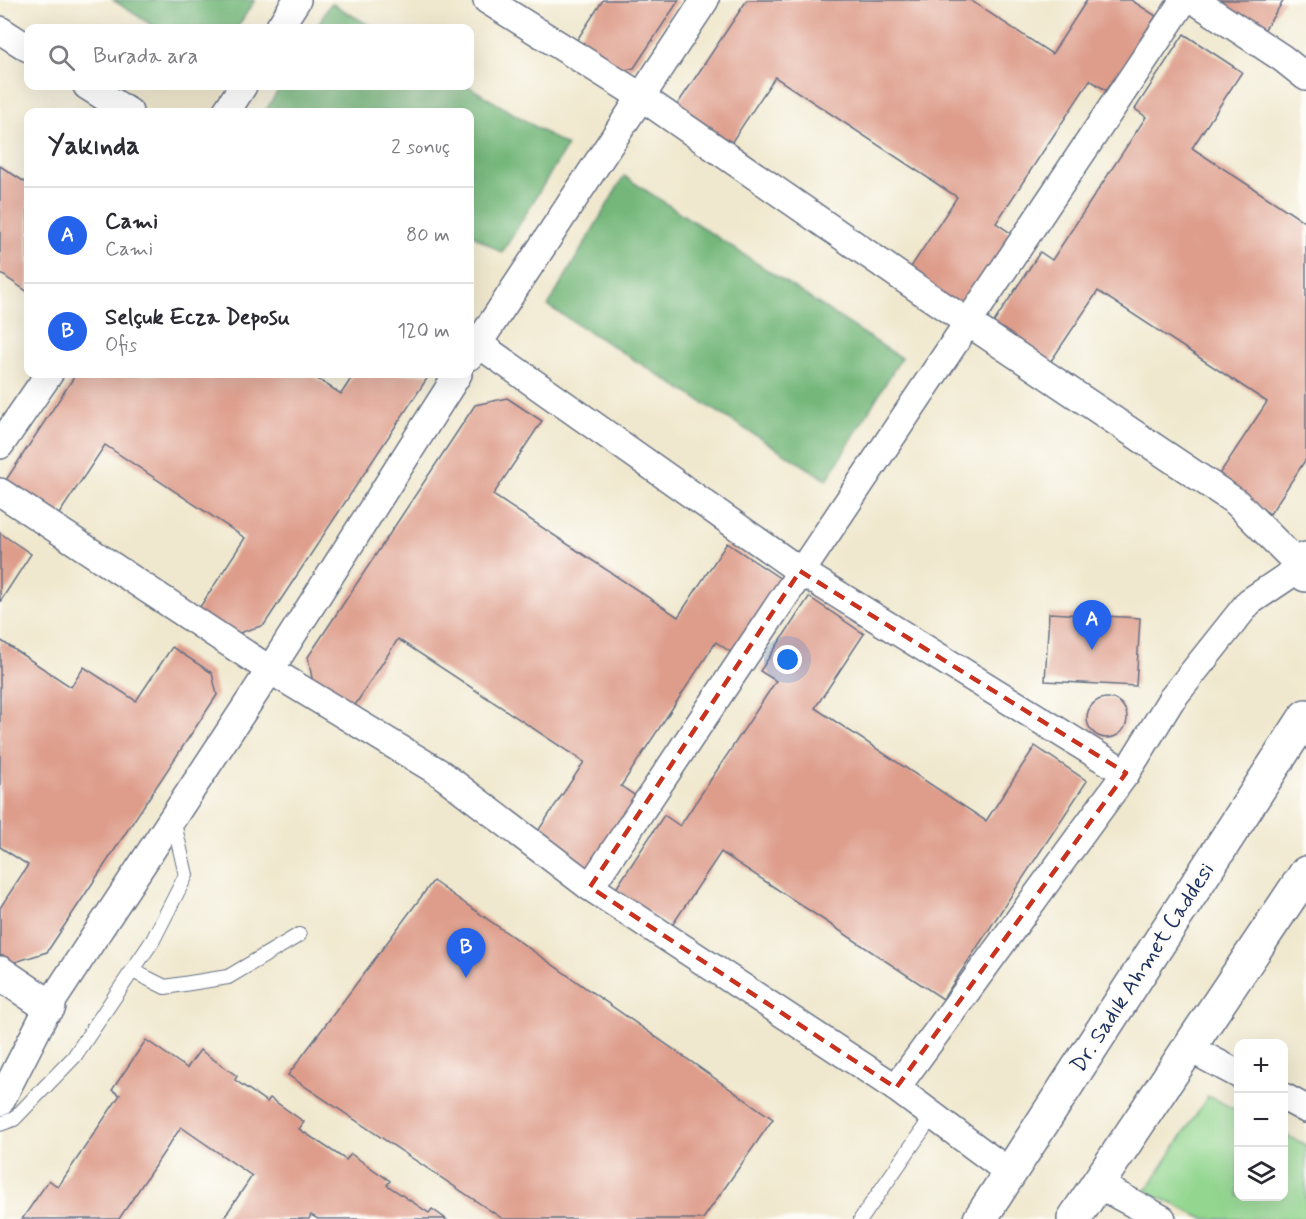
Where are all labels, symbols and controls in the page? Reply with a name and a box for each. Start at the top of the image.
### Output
search box [24,24,474,90]
icon: search [45,41,78,74]
text: Burada ara [93,43,198,71]
text: Yakında [48,130,140,164]
text: 2 sonuç [391,134,450,161]
text: Cami [105,208,158,236]
text: A [61,222,74,249]
text: 80 m [406,222,450,249]
text: Cami [105,236,153,263]
text: Selçuk Ecza Deposu [105,304,290,332]
text: B [61,318,74,345]
text: 120 m [397,318,450,345]
text: Ofis [105,332,137,359]
pin: A [1072,600,1112,650]
your location [773,645,802,674]
street label: Dr. Sadık Ahmet Caddesi [1065,858,1221,1078]
pin: B [446,928,486,978]
map controls [1234,1039,1288,1201]
button: + [1234,1039,1288,1093]
button: − [1234,1093,1288,1147]
button: layers [1234,1147,1288,1201]

